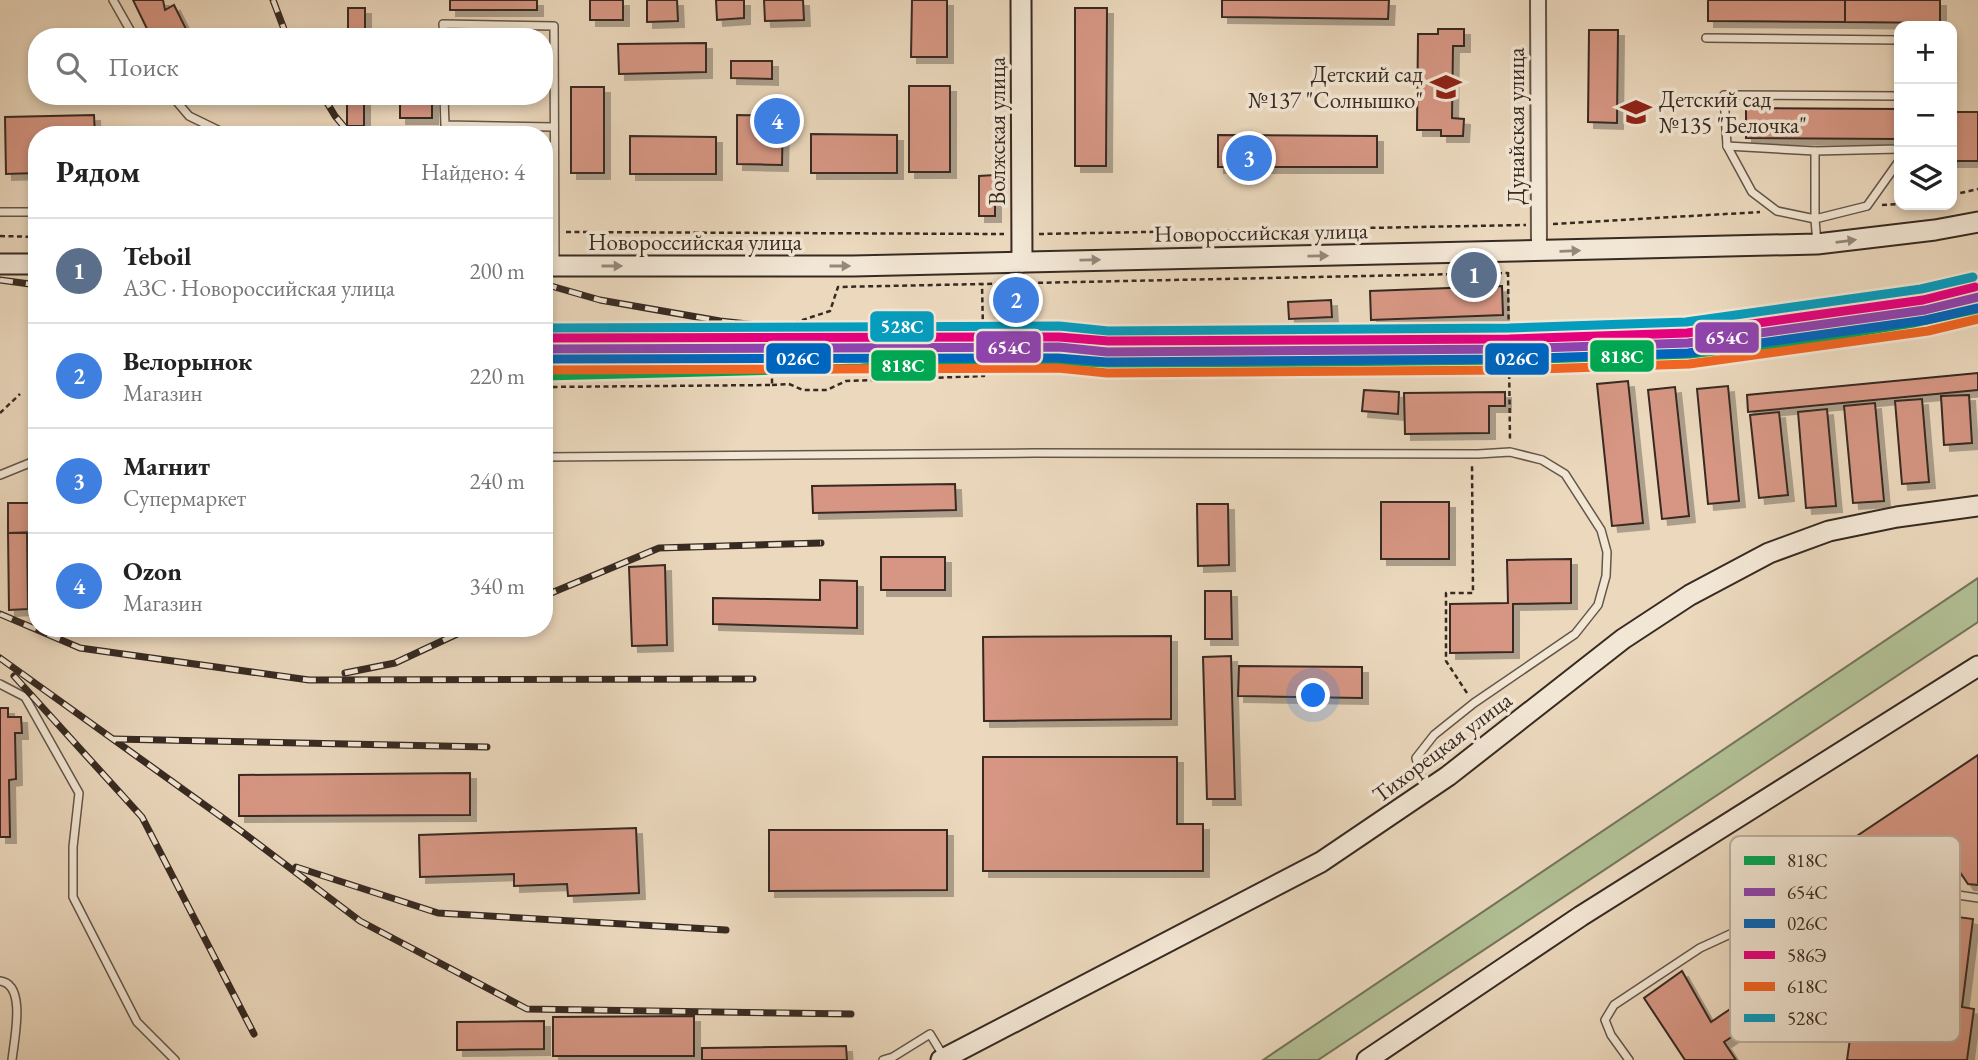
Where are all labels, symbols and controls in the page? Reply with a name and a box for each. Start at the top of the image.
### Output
map controls [1894,21,1957,210]
button: + [1894,21,1957,84]
search box [28,28,553,105]
street label: Дунайская улица [1501,47,1531,205]
icon: search [52,48,90,86]
text: Поиск [108,50,179,84]
street label: Волжская улица [982,56,1012,205]
place label: Детский сад №137 "Солнышко" [1248,59,1424,115]
school or university icon: Детский сад №137 "Солнышко" [1429,70,1463,104]
place label: Детский сад №135 "Белочка" [1659,84,1807,140]
button: − [1894,84,1957,147]
pin: 4 [754,95,800,147]
school or university icon: Детский сад №135 "Белочка" [1619,95,1653,129]
pin: 3 [1226,132,1272,184]
button: layers [1894,147,1957,210]
text: Рядом [56,152,140,191]
text: Найдено: 4 [421,157,525,187]
street label: Новороссийская улица [1154,215,1369,249]
street label: Новороссийская улица [588,227,803,257]
one-way arrow [1835,235,1857,246]
text: Teboil [123,239,191,273]
one-way arrow [1559,245,1581,256]
pin: 1 [1451,249,1497,301]
one-way arrow [1307,250,1329,261]
one-way arrow [1080,254,1102,266]
text: 1 [73,256,85,286]
text: 200 m [469,256,525,286]
one-way arrow [602,260,624,272]
one-way arrow [829,260,851,272]
text: АЗС · Новороссийская улица [123,273,395,303]
pin: 2 [993,274,1039,326]
line badge: 528С [869,310,935,343]
text: 528С [880,314,924,339]
line badge: 654С [1694,321,1760,354]
text: 654С [1705,325,1749,350]
line badge: 654С [975,330,1042,364]
text: 654С [987,335,1031,360]
line badge: 818С [1589,339,1655,373]
line badge: 026С [765,342,832,375]
line badge: 026С [1484,342,1550,376]
text: Велорынок [123,344,252,378]
text: 818С [1600,344,1644,369]
text: 026С [776,346,820,371]
text: 026С [1495,346,1539,371]
line badge: 818С [870,349,937,382]
text: 818С [881,353,925,378]
text: 2 [73,361,85,391]
text: 220 m [469,361,525,391]
text: Магазин [123,378,202,408]
text: Магнит [123,449,210,483]
text: 3 [73,466,85,496]
text: 240 m [469,466,525,496]
text: Супермаркет [123,483,246,513]
text: Ozon [123,554,182,588]
text: 4 [73,571,85,601]
text: 340 m [469,571,525,601]
text: Магазин [123,588,202,618]
your location [1296,678,1330,712]
street label: Тихорецкая улица [1366,684,1518,809]
legend [1730,836,1960,1042]
text: 818С [1787,848,1828,873]
text: 654С [1787,880,1828,905]
text: 026С [1787,911,1828,936]
text: 586Э [1787,943,1827,968]
text: 618С [1787,974,1828,999]
text: 528С [1787,1006,1828,1031]

